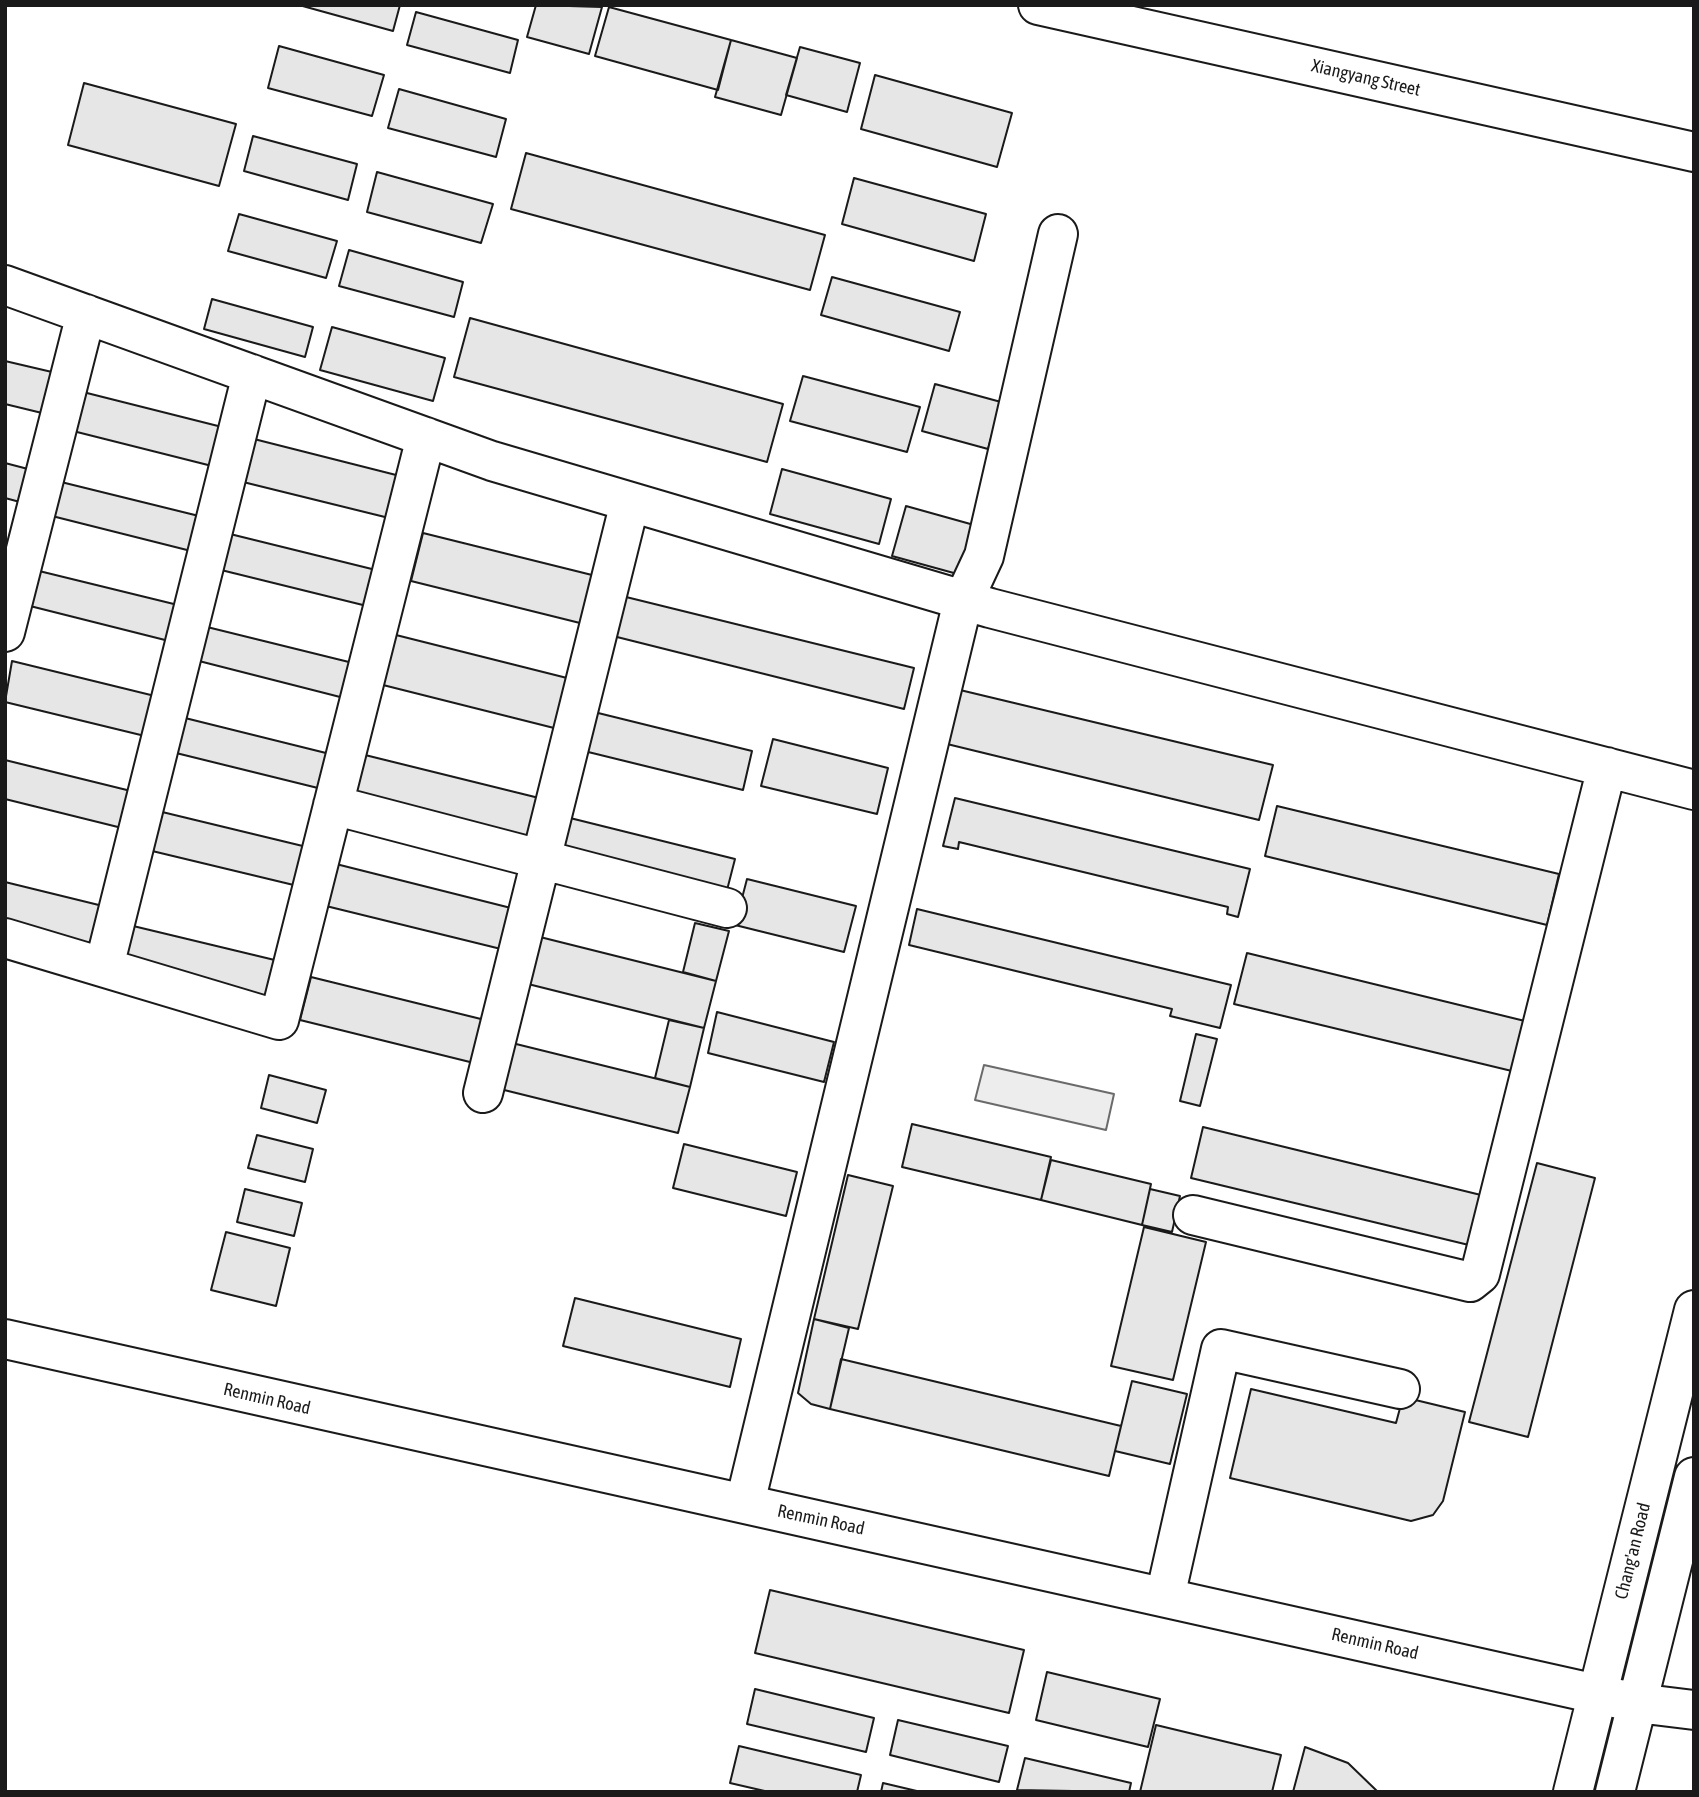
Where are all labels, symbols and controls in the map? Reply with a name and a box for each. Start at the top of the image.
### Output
street label: Xiangyang Street [1309,55,1423,101]
street label: Renmin Road [221,1379,313,1419]
street label: Renmin Road [775,1500,867,1540]
street label: Chang'an Road [1611,1501,1655,1601]
street label: Renmin Road [1329,1624,1421,1664]

